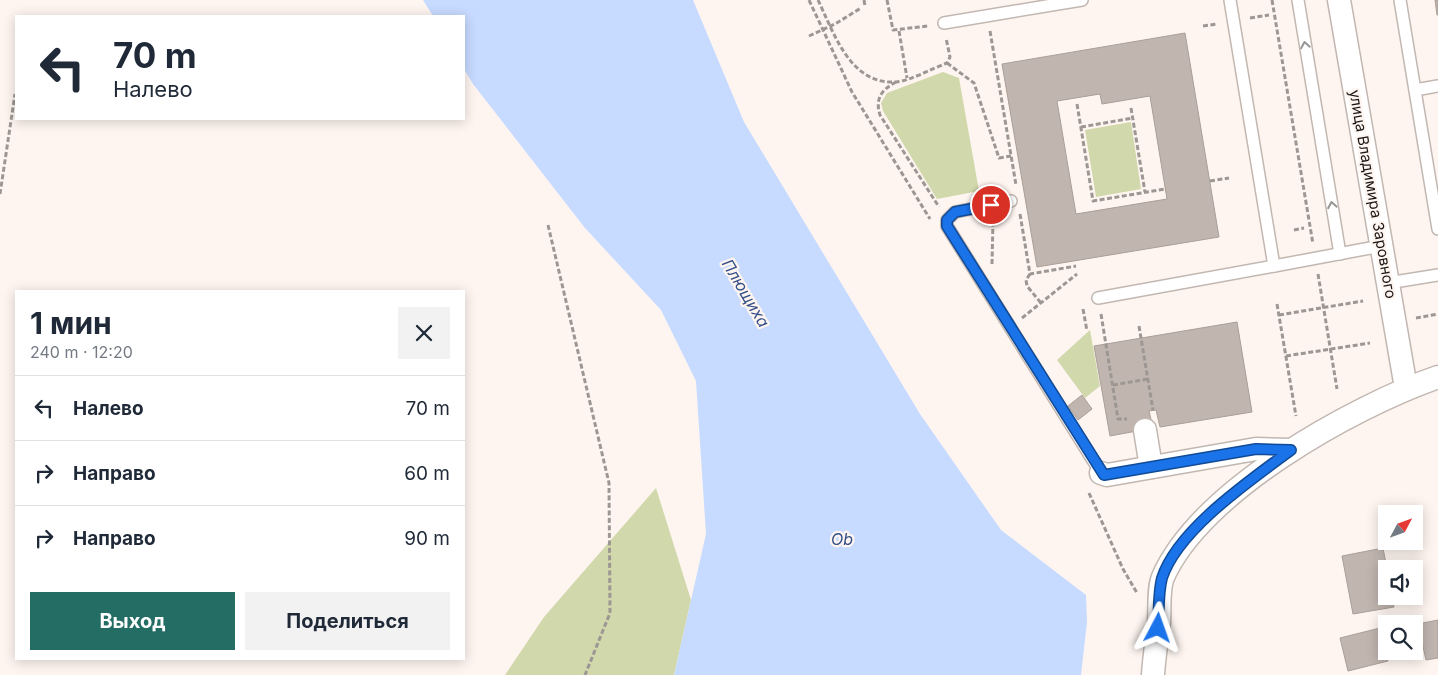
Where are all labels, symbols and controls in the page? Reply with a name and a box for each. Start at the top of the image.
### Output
text: 70 m [113,34,197,76]
icon: left [30,35,95,100]
one-way arrow [1301,41,1311,50]
text: Налево [113,76,193,102]
street label: улица Владимира Заровного [1345,88,1401,300]
pin [970,184,1012,226]
icon: arrive [977,191,1005,219]
one-way arrow [1327,201,1338,209]
water label: Плющиха [718,255,774,331]
text: 1 мин [30,305,112,341]
button: close [398,307,450,359]
text: 240 m · 12:20 [30,342,133,362]
icon: left [30,394,58,422]
text: Налево [73,397,144,420]
text: 70 m [406,397,450,420]
icon: right [30,459,58,487]
text: Направо [73,462,156,485]
text: 60 m [404,462,450,485]
north arrow [1378,505,1422,550]
map controls [1378,505,1423,660]
icon: right [30,524,58,552]
text: Направо [73,527,156,550]
text: 90 m [404,527,450,550]
water label: Ob [831,529,853,549]
button: sound [1378,560,1423,605]
button: Выход [30,592,235,650]
button: Поделиться [245,592,450,650]
position arrow [1131,601,1183,653]
button: search [1378,615,1423,660]

